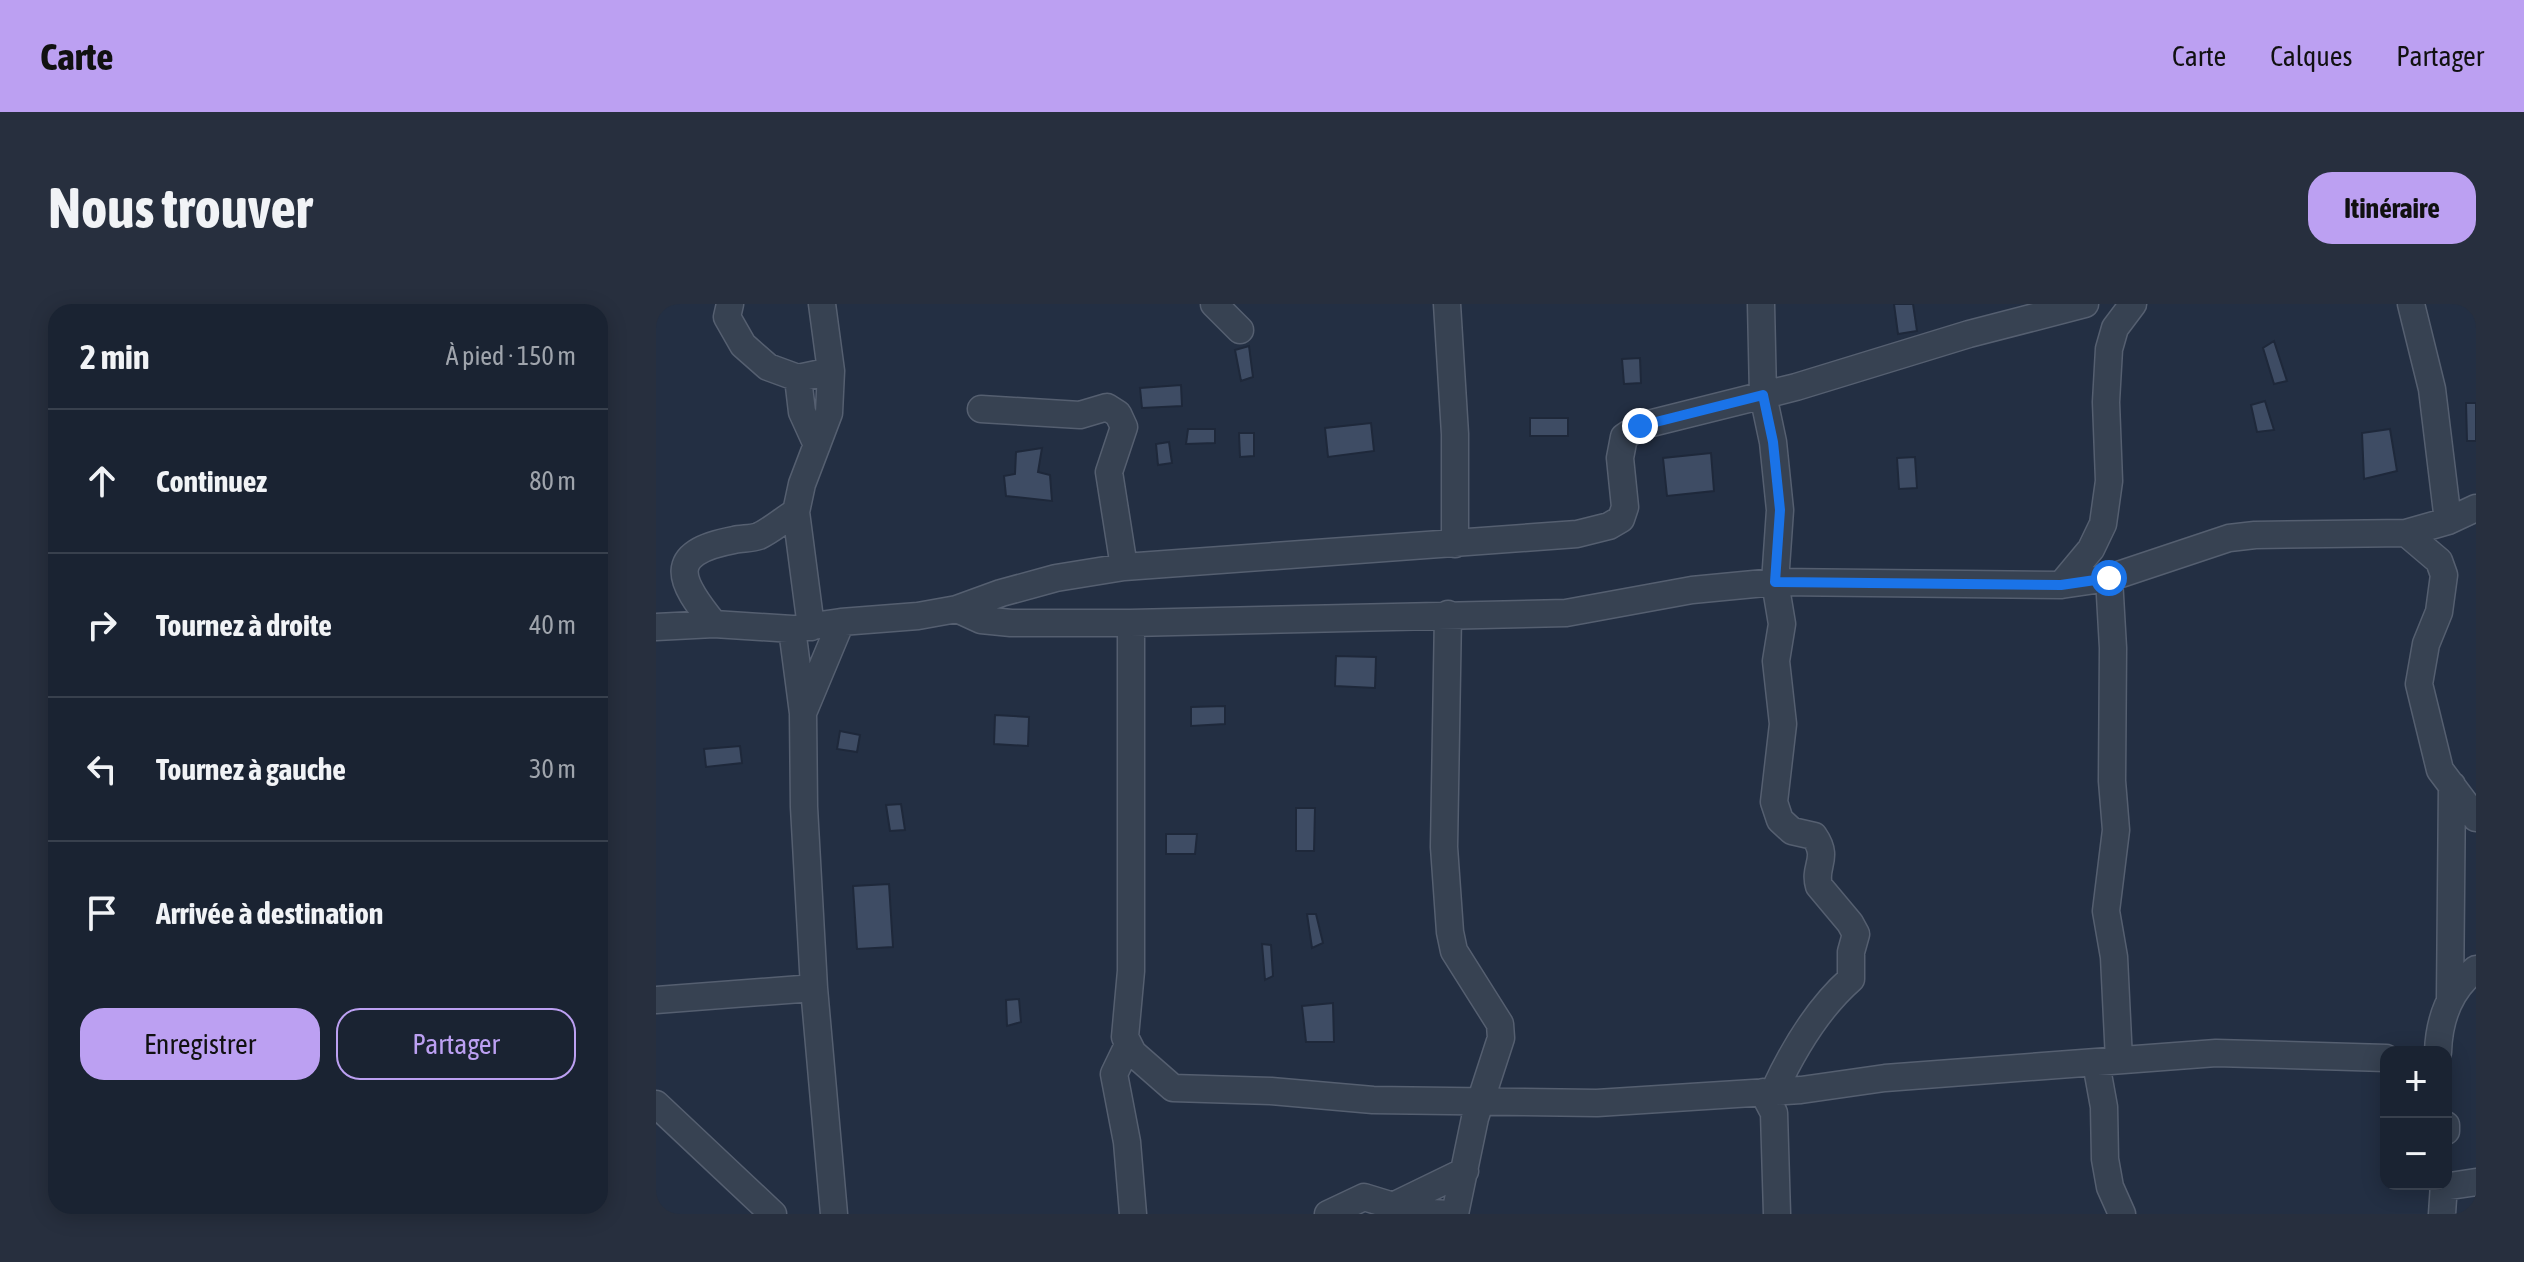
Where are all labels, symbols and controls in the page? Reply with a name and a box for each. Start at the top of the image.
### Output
text: Carte [40,35,113,78]
text: Carte [2172,40,2226,72]
text: Calques [2270,40,2352,72]
text: Partager [2396,40,2484,72]
button: Itinéraire [2308,172,2476,244]
text: Nous trouver [48,176,312,240]
text: 2 min [80,337,149,376]
text: À pied · 150 m [446,341,576,371]
route end [1622,408,1658,444]
icon: ahead [80,459,124,503]
text: Continuez [156,464,267,498]
text: 80 m [529,466,576,496]
route start [2091,560,2127,596]
icon: right [80,603,124,647]
text: Tournez à droite [156,608,332,642]
text: 40 m [529,610,576,640]
icon: left [80,747,124,791]
text: Tournez à gauche [156,752,346,786]
text: 30 m [529,754,576,784]
icon: arrive [80,891,124,935]
text: Arrivée à destination [156,896,383,930]
button: Enregistrer [80,1008,320,1080]
button: Partager [336,1008,576,1080]
map controls [2380,1046,2452,1190]
button: + [2380,1046,2452,1118]
button: − [2380,1118,2452,1190]

